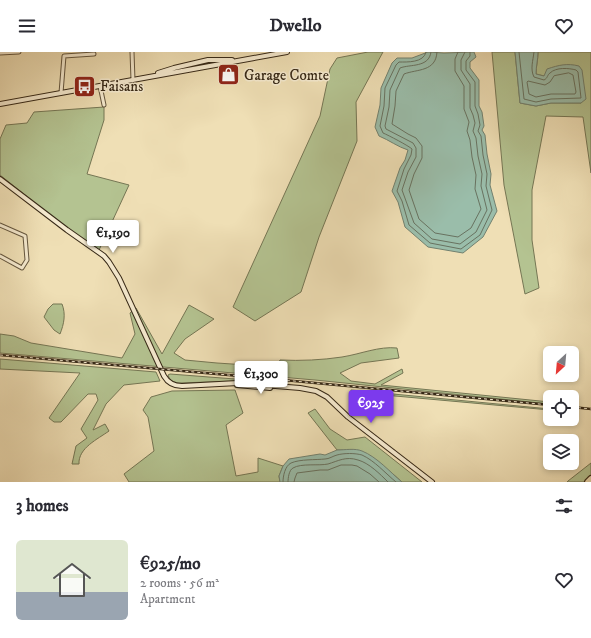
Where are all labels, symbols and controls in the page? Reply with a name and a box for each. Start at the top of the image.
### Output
icon: menu [16,15,38,37]
text: Dwello [270,15,321,37]
icon: heart [553,15,575,37]
shop icon: Garage Comte [216,62,242,88]
place label: Garage Comte [244,66,329,85]
bus stop icon: Faisans [72,73,98,99]
place label: Faisans [100,77,143,96]
pin: €1,190 [80,220,146,254]
text: €1,190 [96,225,130,241]
north arrow [543,346,579,382]
map controls [543,346,579,470]
pin: €1,300 [228,361,294,395]
text: €1,300 [244,366,278,382]
pin: €925 [347,390,395,424]
button: locate [543,390,579,426]
text: €925 [358,395,384,411]
button: layers [543,434,579,470]
text: 3 homes [16,495,69,517]
icon: filters [553,495,575,517]
text: €925/mo [140,553,200,575]
icon: home [48,556,96,604]
icon: heart [553,569,575,591]
text: 2 rooms · 56 m² [140,575,219,591]
text: Apartment [140,591,195,607]

